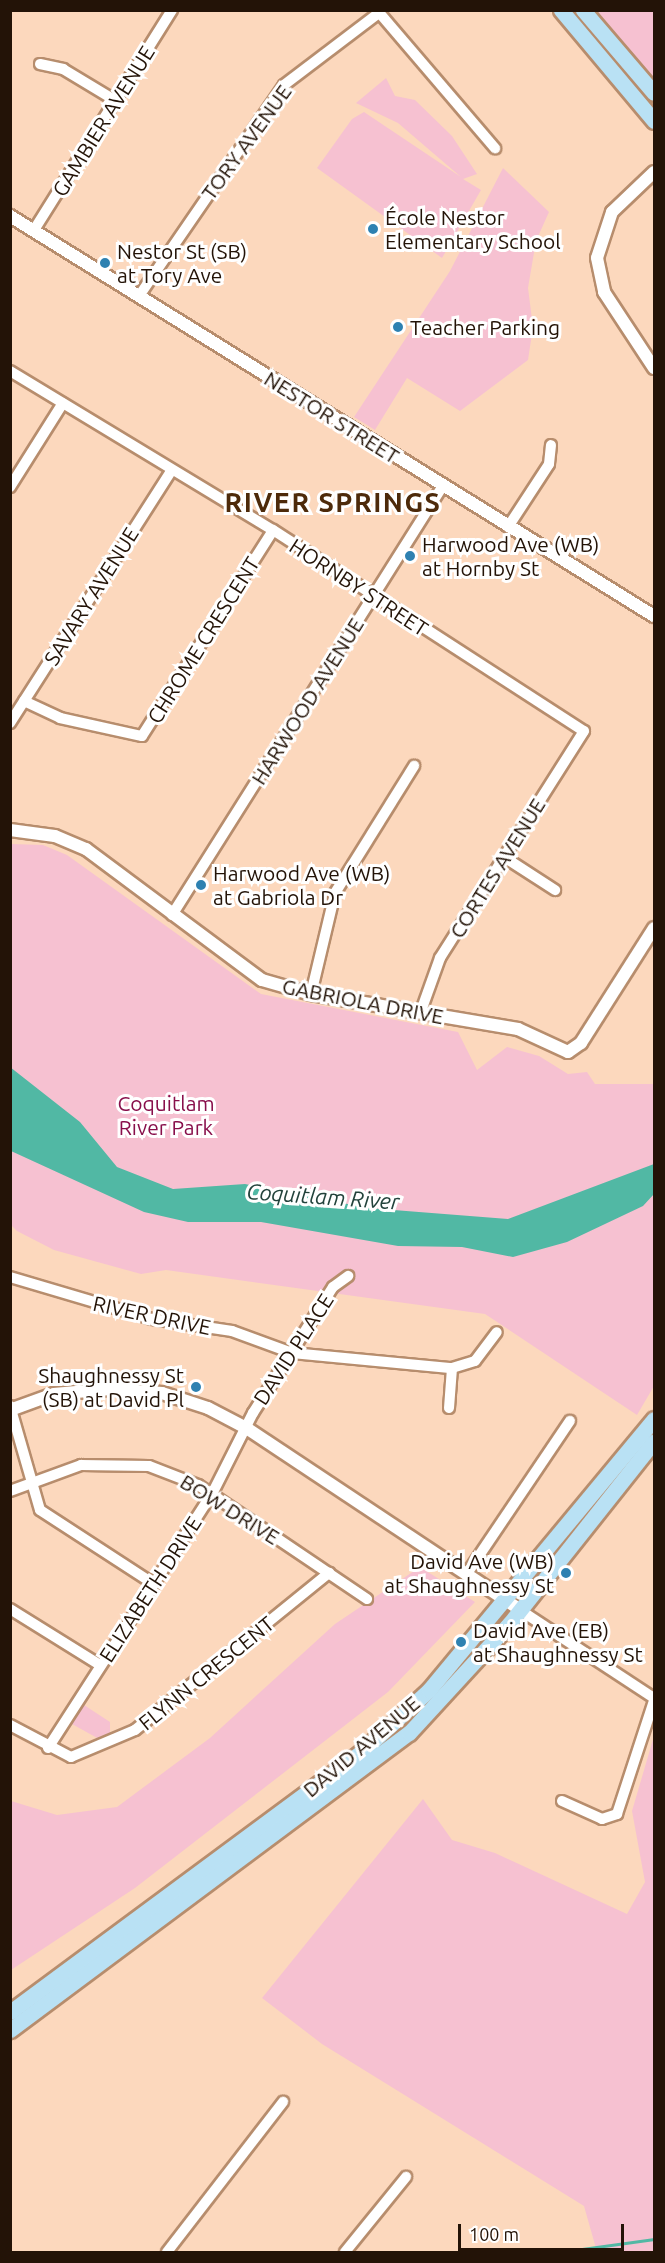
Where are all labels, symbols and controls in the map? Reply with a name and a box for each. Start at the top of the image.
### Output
street label: GAMBIER AVENUE [46,41,160,201]
street label: TORY AVENUE [196,79,296,205]
place label: École Nestor Elementary School [385,204,561,254]
marker: École Nestor Elementary School [366,222,380,236]
place label: Nestor St (SB) at Tory Ave [117,238,247,288]
marker: Nestor St (SB) at Tory Ave [98,256,112,270]
place label: Teacher Parking [410,314,560,340]
marker: Teacher Parking [391,320,405,334]
street label: NESTOR STREET [260,365,404,469]
district label: RIVER SPRINGS [225,487,441,519]
street label: SAVARY AVENUE [38,522,144,670]
place label: Harwood Ave (WB) at Hornby St [422,531,599,581]
street label: HORNBY STREET [285,533,433,641]
marker: Harwood Ave (WB) at Hornby St [403,549,417,563]
street label: CHROME CRESCENT [141,552,265,728]
street label: HARWOOD AVENUE [245,613,369,789]
street label: CORTES AVENUE [444,793,550,943]
place label: Harwood Ave (WB) at Gabriola Dr [213,860,390,910]
marker: Harwood Ave (WB) at Gabriola Dr [194,878,208,892]
street label: GABRIOLA DRIVE [280,973,446,1029]
park label: Coquitlam River Park [117,1090,215,1140]
water label: Coquitlam River [246,1177,400,1215]
street label: DAVID PLACE [248,1289,338,1409]
street label: RIVER DRIVE [91,1290,213,1340]
place label: Shaughnessy St (SB) at David Pl [38,1362,184,1412]
marker: Shaughnessy St (SB) at David Pl [189,1380,203,1394]
street label: BOW DRIVE [176,1469,284,1549]
street label: ELIZABETH DRIVE [94,1512,206,1666]
place label: David Ave (WB) at Shaughnessy St [384,1548,554,1598]
marker: David Ave (WB) at Shaughnessy St [559,1566,573,1580]
street label: FLYNN CRESCENT [133,1611,279,1735]
place label: David Ave (EB) at Shaughnessy St [473,1617,643,1667]
marker: David Ave (EB) at Shaughnessy St [454,1635,468,1649]
street label: DAVID AVENUE [298,1690,424,1802]
scale bar [461,2212,628,2250]
text: 100 m [469,2224,519,2244]

